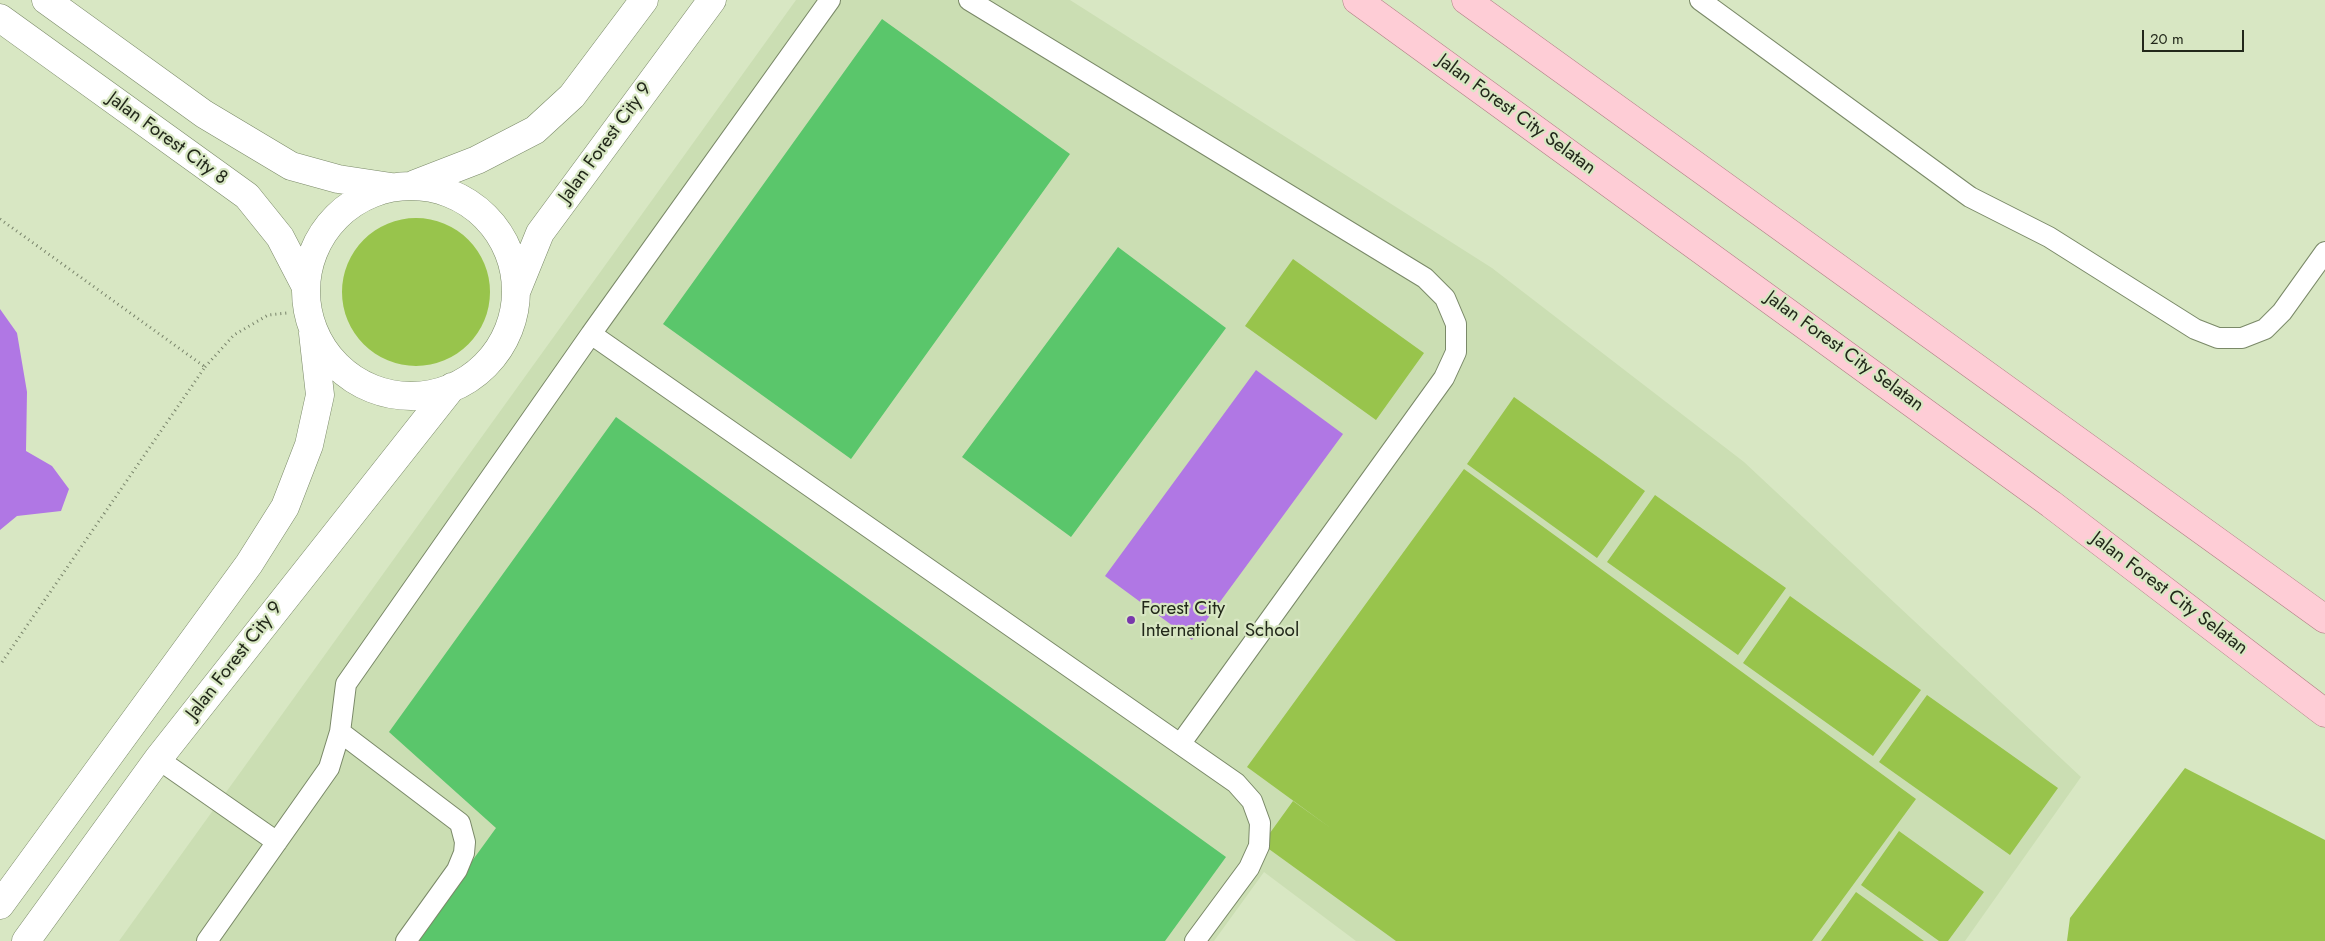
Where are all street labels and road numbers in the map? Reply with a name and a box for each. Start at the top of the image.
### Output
street label: Jalan Forest City Selatan [1432,50,1600,180]
street label: Jalan Forest City 9 [555,78,657,208]
street label: Jalan Forest City 8 [102,88,232,190]
street label: Jalan Forest City Selatan [1760,287,1928,417]
street label: Jalan Forest City Selatan [2086,528,2252,660]
street label: Jalan Forest City 9 [182,597,288,725]

